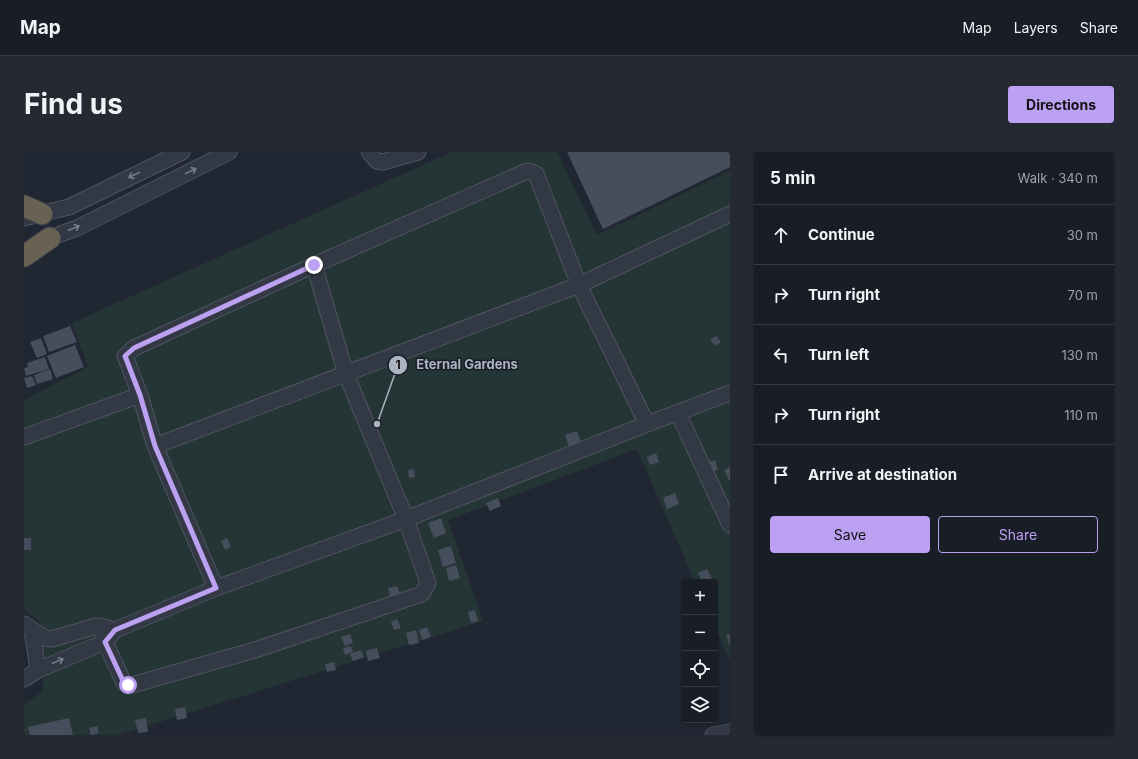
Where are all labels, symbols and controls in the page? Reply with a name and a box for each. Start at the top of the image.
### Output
text: Map [20,16,61,39]
text: Map [963,19,992,36]
text: Layers [1014,19,1058,36]
text: Share [1080,19,1118,36]
button: Directions [1008,86,1114,123]
text: Find us [24,87,123,121]
one-way arrow [185,167,197,174]
text: 5 min [770,168,816,188]
text: Walk · 340 m [1018,170,1098,186]
one-way arrow [129,172,141,179]
one-way arrow [68,224,80,232]
icon: ahead [770,224,792,246]
text: Continue [808,225,875,244]
text: 30 m [1067,227,1098,243]
route end [305,256,323,274]
icon: right [770,284,792,306]
text: Turn right [808,285,880,304]
text: 70 m [1068,287,1098,303]
icon: left [770,344,792,366]
text: Turn left [808,345,869,364]
text: 130 m [1061,347,1098,363]
callout: Eternal Gardens [388,352,526,377]
text: Eternal Gardens [416,356,518,372]
text: 1 [395,357,401,372]
icon: right [770,404,792,426]
text: Turn right [808,405,880,424]
text: 110 m [1064,407,1098,423]
icon: arrive [770,464,792,486]
text: Arrive at destination [808,465,957,484]
button: Save [770,516,930,553]
button: Share [938,516,1098,553]
map controls [682,579,718,723]
button: + [682,579,718,615]
button: − [682,615,718,651]
button: locate [682,651,718,687]
one-way arrow [52,657,64,665]
route start [119,676,137,694]
button: layers [682,687,718,723]

